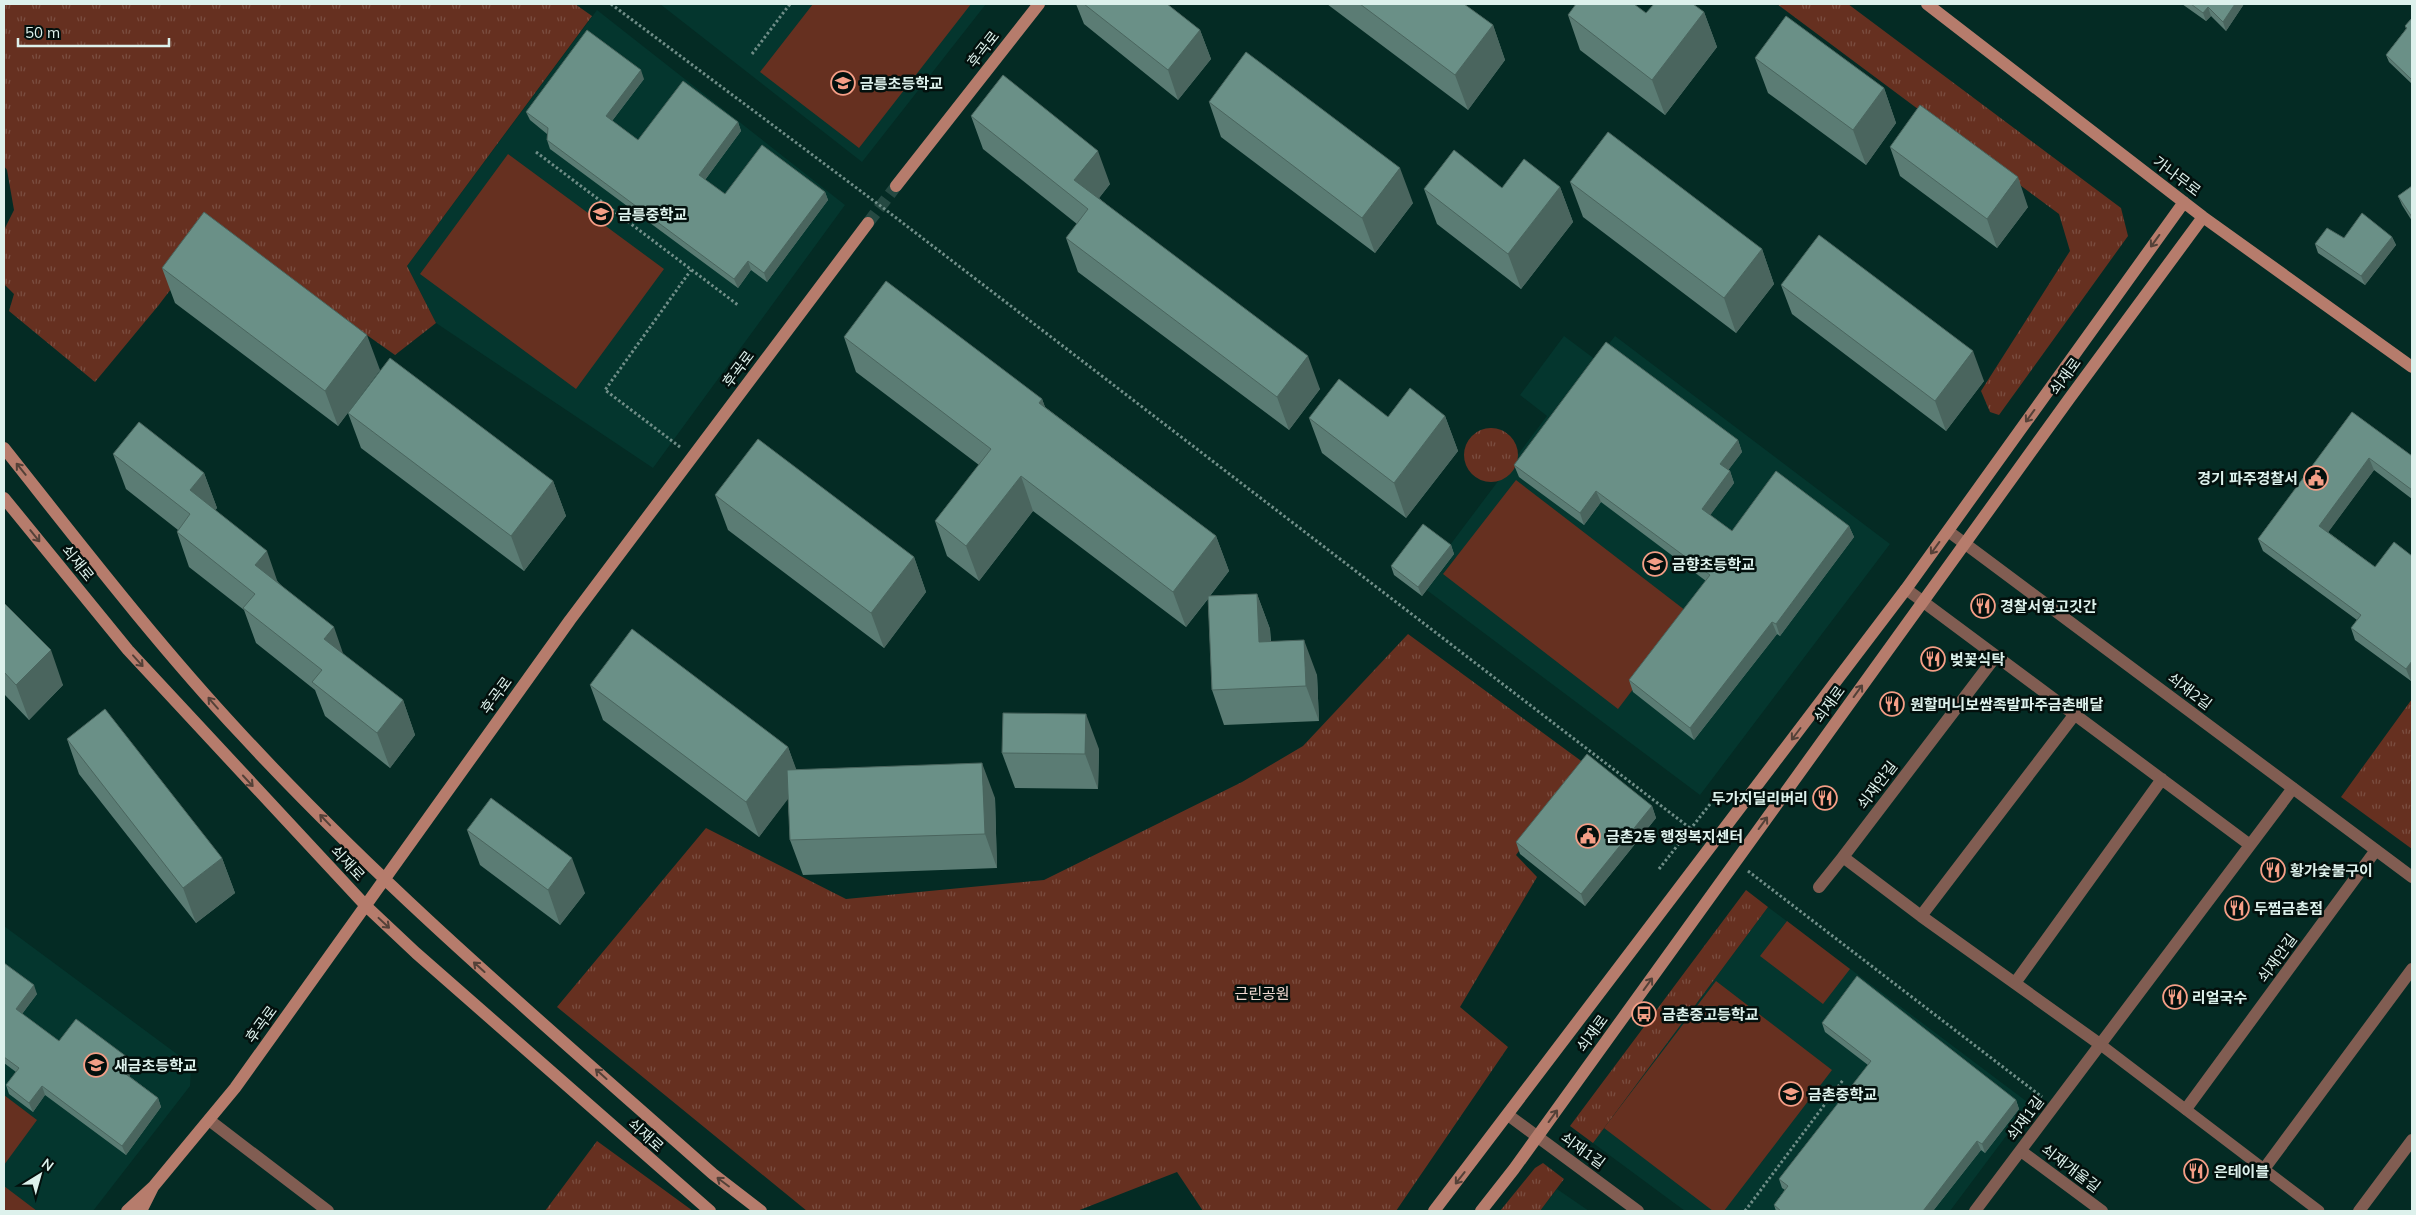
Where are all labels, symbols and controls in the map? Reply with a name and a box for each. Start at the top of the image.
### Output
scale bar [18,15,169,47]
text: 50 m [25,23,60,42]
street label: 후곡로 [963,27,1003,71]
school or university icon: 금릉초등학교 [830,70,856,96]
place label: 금릉초등학교 [860,74,943,93]
street label: 가나무로 [2149,152,2205,200]
school or university icon: 금릉중학교 [588,201,614,227]
place label: 금릉중학교 [618,205,687,224]
one-way arrow [2150,234,2161,247]
street label: 후곡로 [718,347,758,391]
street label: 쇠재로 [2045,354,2085,398]
one-way arrow [2025,409,2035,423]
one-way arrow [15,463,26,476]
public building icon: 경기 파주경찰서 [2303,465,2329,491]
place label: 경기 파주경찰서 [2197,469,2298,488]
one-way arrow [29,529,40,542]
street label: 쇠재로 [58,541,98,585]
one-way arrow [1930,541,1941,554]
school or university icon: 금향초등학교 [1642,551,1668,577]
place label: 금향초등학교 [1672,555,1755,574]
restaurant icon: 경찰서옆고깃간 [1970,593,1996,619]
place label: 경찰서옆고깃간 [2000,597,2097,616]
restaurant icon: 벚꽃식탁 [1920,646,1946,672]
place label: 벚꽃식탁 [1950,650,2005,669]
one-way arrow [132,655,144,667]
street label: 쇠재2길 [2164,668,2216,714]
street label: 후곡로 [476,673,516,717]
street label: 쇠재로 [1809,682,1849,726]
one-way arrow [1853,684,1863,698]
restaurant icon: 원할머니보쌈족발파주금촌배달 [1879,691,1905,717]
place label: 원할머니보쌈족발파주금촌배달 [1910,695,2103,714]
one-way arrow [208,696,219,709]
one-way arrow [1791,727,1801,741]
street label: 쇠재안길 [1853,757,1901,813]
one-way arrow [242,775,254,787]
restaurant icon: 두가지딜리버리 [1812,785,1838,811]
place label: 두가지딜리버리 [1711,789,1808,808]
one-way arrow [319,814,331,827]
one-way arrow [1758,816,1768,830]
public building icon: 금촌2동 행정복지센터 [1575,823,1601,849]
place label: 금촌2동 행정복지센터 [1606,827,1743,846]
street label: 쇠재로 [327,841,369,885]
restaurant icon: 황가숯불구이 [2260,857,2286,883]
place label: 황가숯불구이 [2290,861,2373,880]
restaurant icon: 두찜금촌점 [2224,895,2250,921]
place label: 두찜금촌점 [2254,899,2323,918]
one-way arrow [378,917,391,929]
street label: 쇠재안길 [2253,930,2301,986]
one-way arrow [473,961,486,972]
one-way arrow [1643,977,1653,991]
park label: 근린공원 [1234,984,1290,1003]
restaurant icon: 리얼국수 [2162,984,2188,1010]
place label: 리얼국수 [2192,988,2247,1007]
bus stop icon: 금촌중고등학교 [1631,1001,1657,1027]
street label: 후곡로 [241,1002,281,1046]
place label: 금촌중고등학교 [1662,1005,1759,1024]
street label: 쇠재로 [1572,1011,1612,1055]
school or university icon: 새금초등학교 [83,1052,109,1078]
place label: 새금초등학교 [114,1056,197,1075]
one-way arrow [594,1069,607,1080]
school or university icon: 금촌중학교 [1778,1081,1804,1107]
place label: 금촌중학교 [1808,1085,1877,1104]
street label: 쇠재1길 [2002,1092,2048,1144]
one-way arrow [1548,1109,1558,1123]
street label: 쇠재로 [624,1114,668,1156]
street label: 쇠재1길 [1557,1128,1609,1172]
street label: 쇠재개울길 [2038,1140,2104,1196]
north arrow [15,1150,65,1200]
text: N [38,1154,57,1175]
restaurant icon: 은테이블 [2183,1158,2209,1184]
place label: 은테이블 [2214,1162,2269,1181]
one-way arrow [1455,1171,1465,1185]
one-way arrow [717,1176,730,1187]

